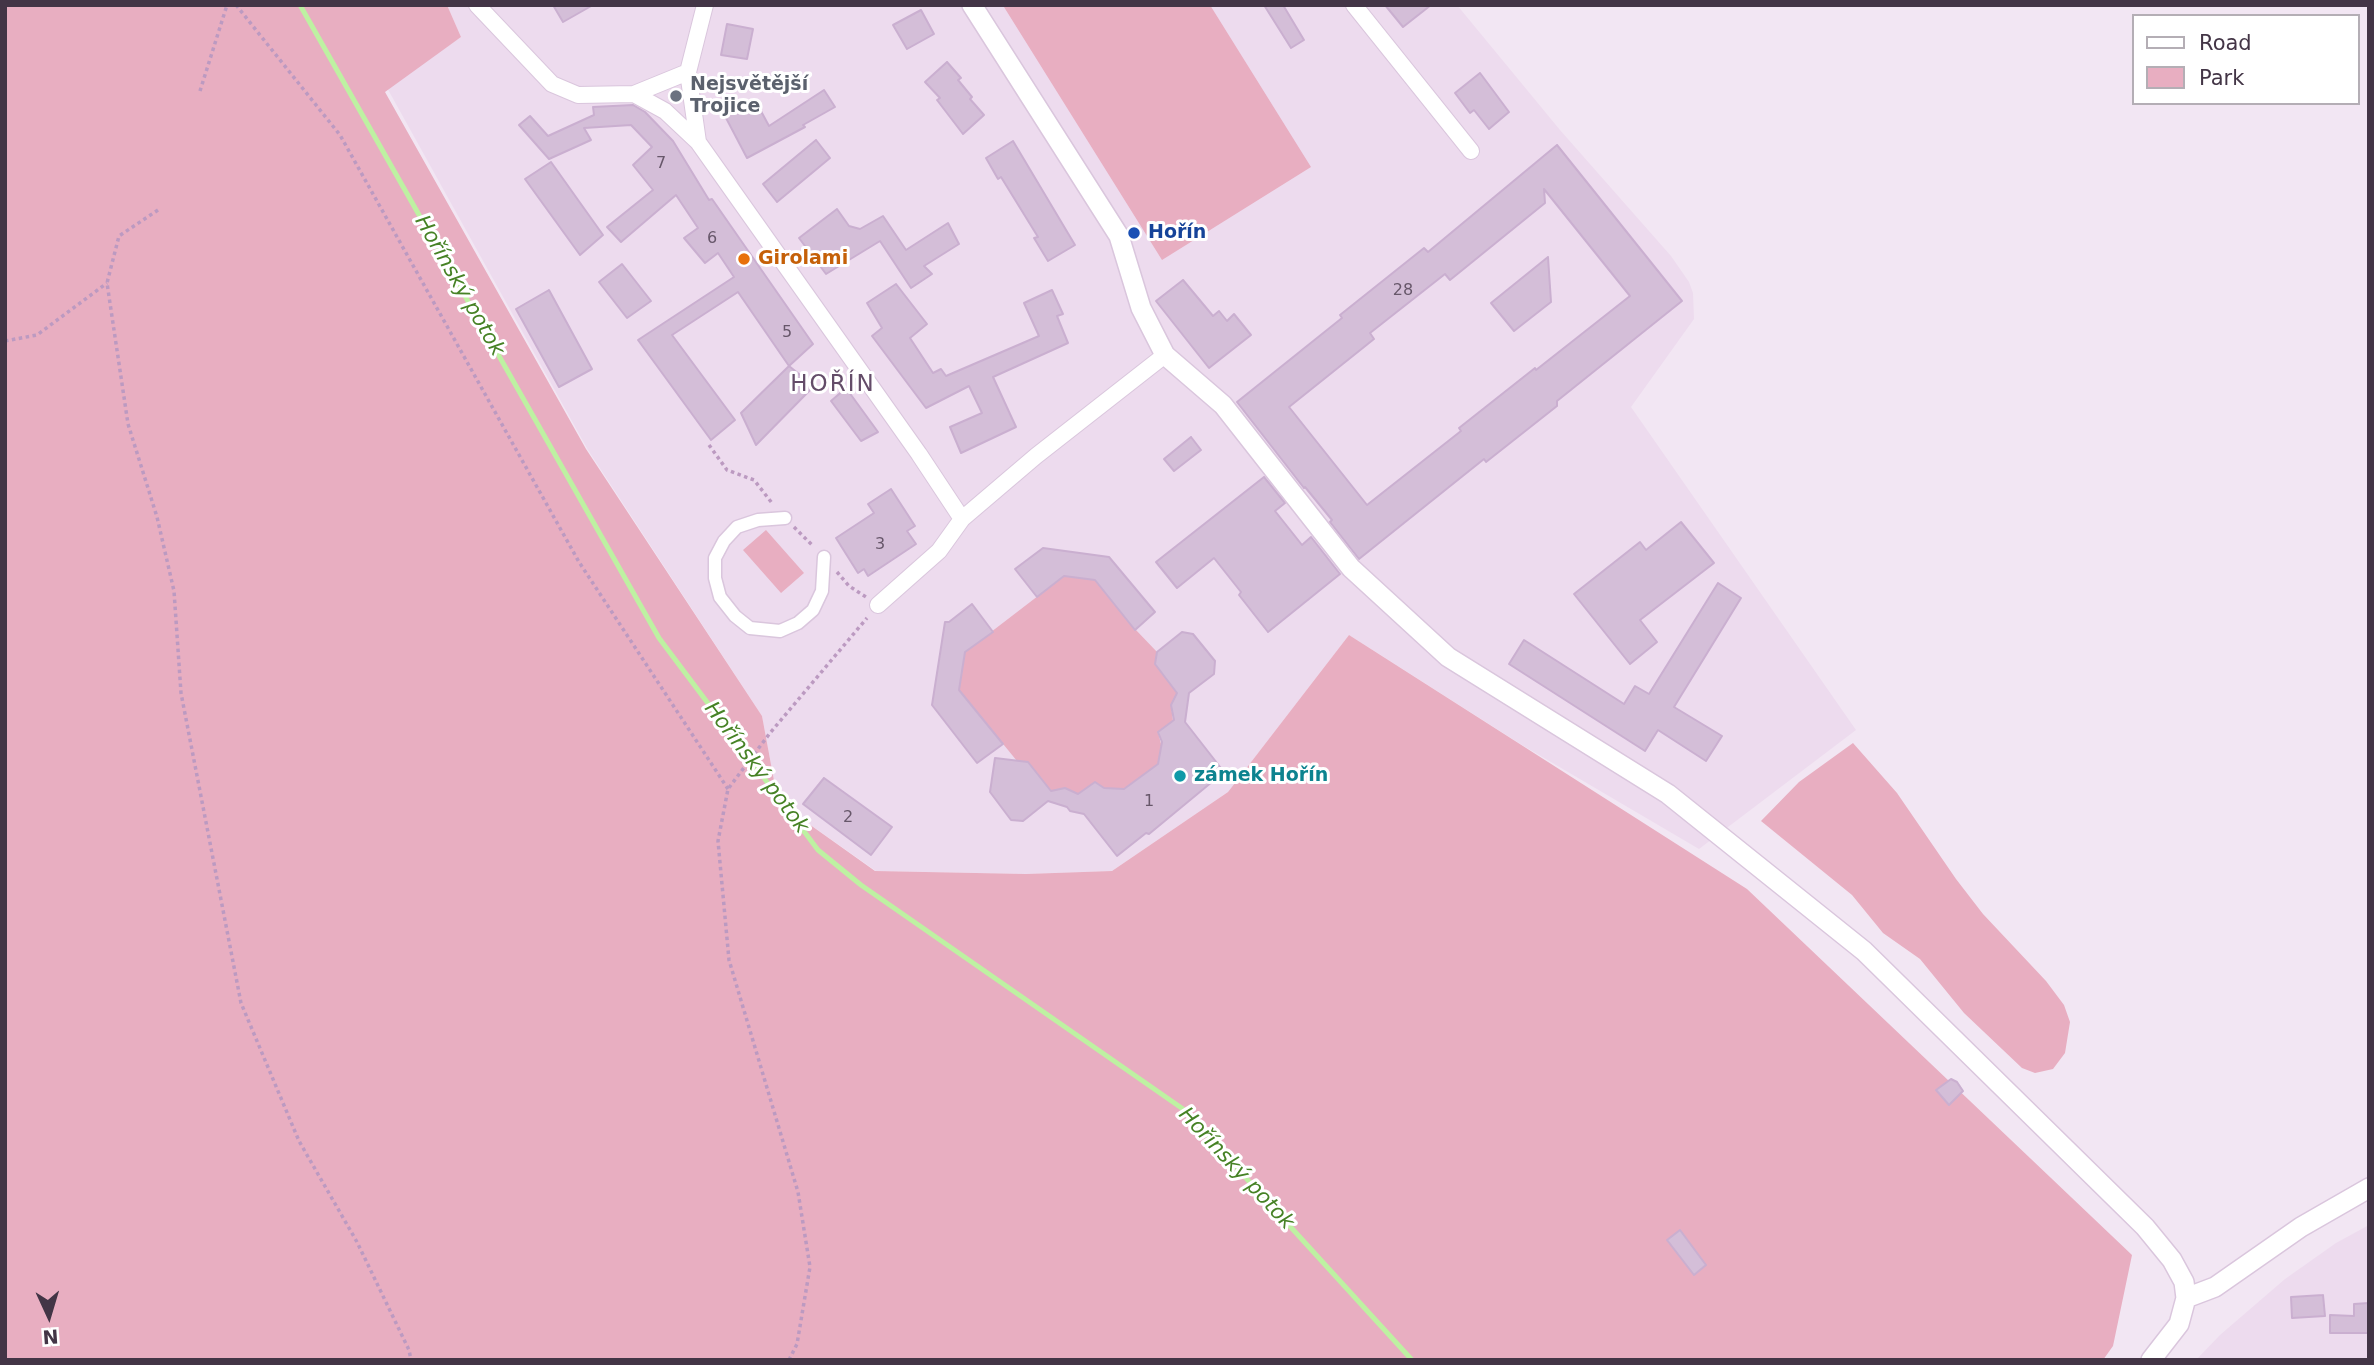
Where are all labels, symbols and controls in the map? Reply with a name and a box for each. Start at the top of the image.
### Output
legend [2132,14,2360,105]
text: Road [2199,31,2252,55]
text: Park [2199,66,2244,90]
place label: Nejsvětější Trojice [690,74,808,118]
marker: Nejsvětější Trojice [668,88,684,104]
house number: 7 [656,154,666,174]
water label: Hořínský potok [409,211,509,361]
place label: Hořín [1148,222,1206,244]
marker: Hořín [1126,225,1142,241]
house number: 6 [707,229,717,249]
place label: Girolami [758,248,848,270]
marker: Girolami [736,251,752,267]
house number: 28 [1393,281,1413,301]
house number: 5 [782,323,792,343]
district label: HOŘÍN [791,371,875,399]
house number: 3 [875,535,885,555]
water label: Hořínský potok [698,697,814,839]
place label: zámek Hořín [1194,765,1328,787]
marker: zámek Hořín [1172,768,1188,784]
house number: 1 [1144,792,1154,812]
house number: 2 [843,808,853,828]
water label: Hořínský potok [1173,1103,1299,1235]
north arrow [14,1281,84,1351]
text: N [42,1325,59,1348]

